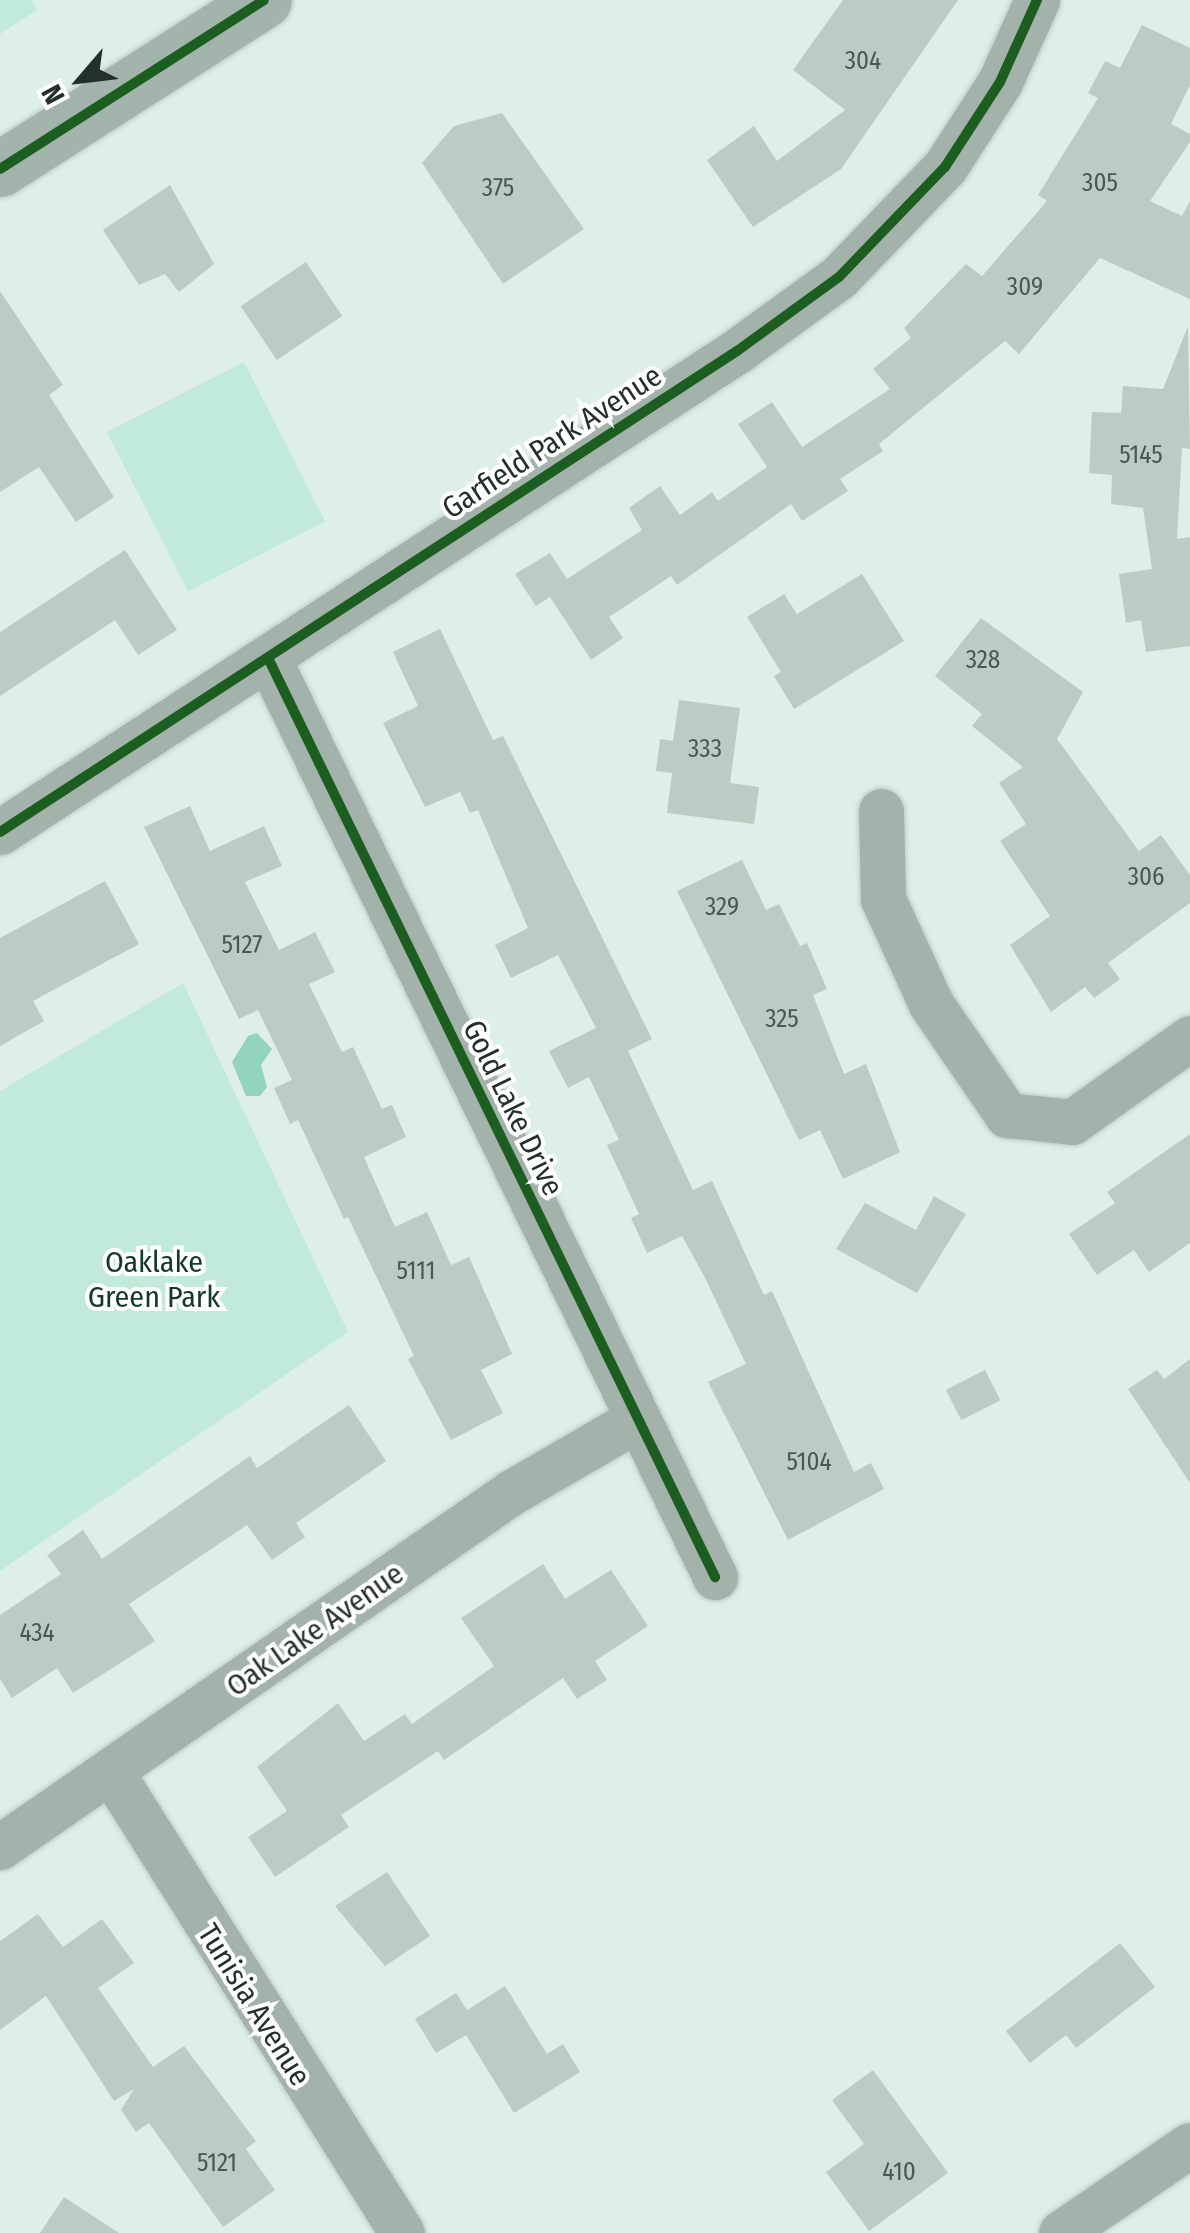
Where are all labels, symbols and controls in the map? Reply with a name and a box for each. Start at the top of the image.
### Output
north arrow [30,30,130,130]
house number: 304 [845,46,881,76]
text: N [35,79,72,109]
house number: 305 [1082,168,1118,198]
house number: 375 [482,173,514,203]
house number: 309 [1007,272,1043,302]
street label: Garfield Park Avenue [436,358,668,526]
house number: 5145 [1119,440,1163,470]
house number: 328 [966,645,1000,675]
house number: 333 [688,734,722,764]
house number: 306 [1128,862,1164,892]
house number: 329 [705,892,739,922]
house number: 5127 [222,930,262,960]
house number: 325 [765,1004,799,1034]
street label: Gold Lake Drive [455,1014,571,1202]
park label: Oaklake Green Park [88,1244,220,1314]
house number: 5111 [397,1256,435,1286]
house number: 5104 [786,1447,832,1477]
street label: Oak Lake Avenue [220,1556,410,1704]
house number: 434 [20,1618,54,1648]
street label: Tunisia Avenue [190,1917,318,2093]
house number: 5121 [197,2148,237,2178]
house number: 410 [882,2157,916,2187]

